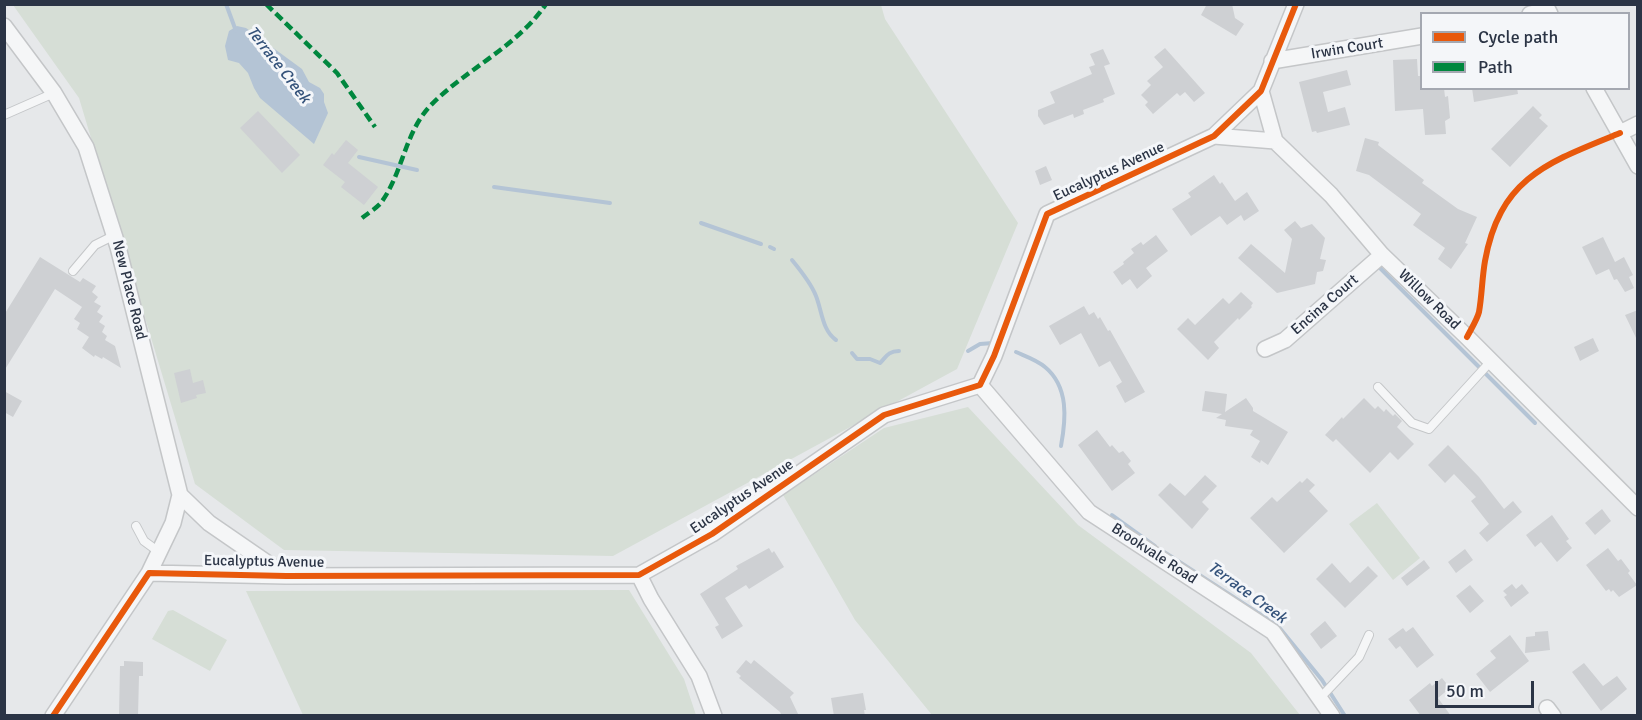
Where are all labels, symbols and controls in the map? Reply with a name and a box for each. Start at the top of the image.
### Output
legend [1420,12,1630,90]
water label: Terrace Creek [242,23,314,107]
text: Cycle path [1478,26,1558,48]
street label: Irwin Court [1310,34,1384,64]
text: Path [1478,56,1513,78]
street label: Eucalyptus Avenue [1051,138,1167,206]
street label: New Place Road [108,238,150,342]
street label: Willow Road [1394,266,1464,334]
street label: Encina Court [1288,271,1362,339]
street label: Eucalyptus Avenue [687,456,797,538]
street label: Brookvale Road [1108,520,1200,588]
street label: Eucalyptus Avenue [204,552,324,572]
water label: Terrace Creek [1204,558,1290,628]
scale bar [1438,669,1537,707]
text: 50 m [1446,680,1484,702]

